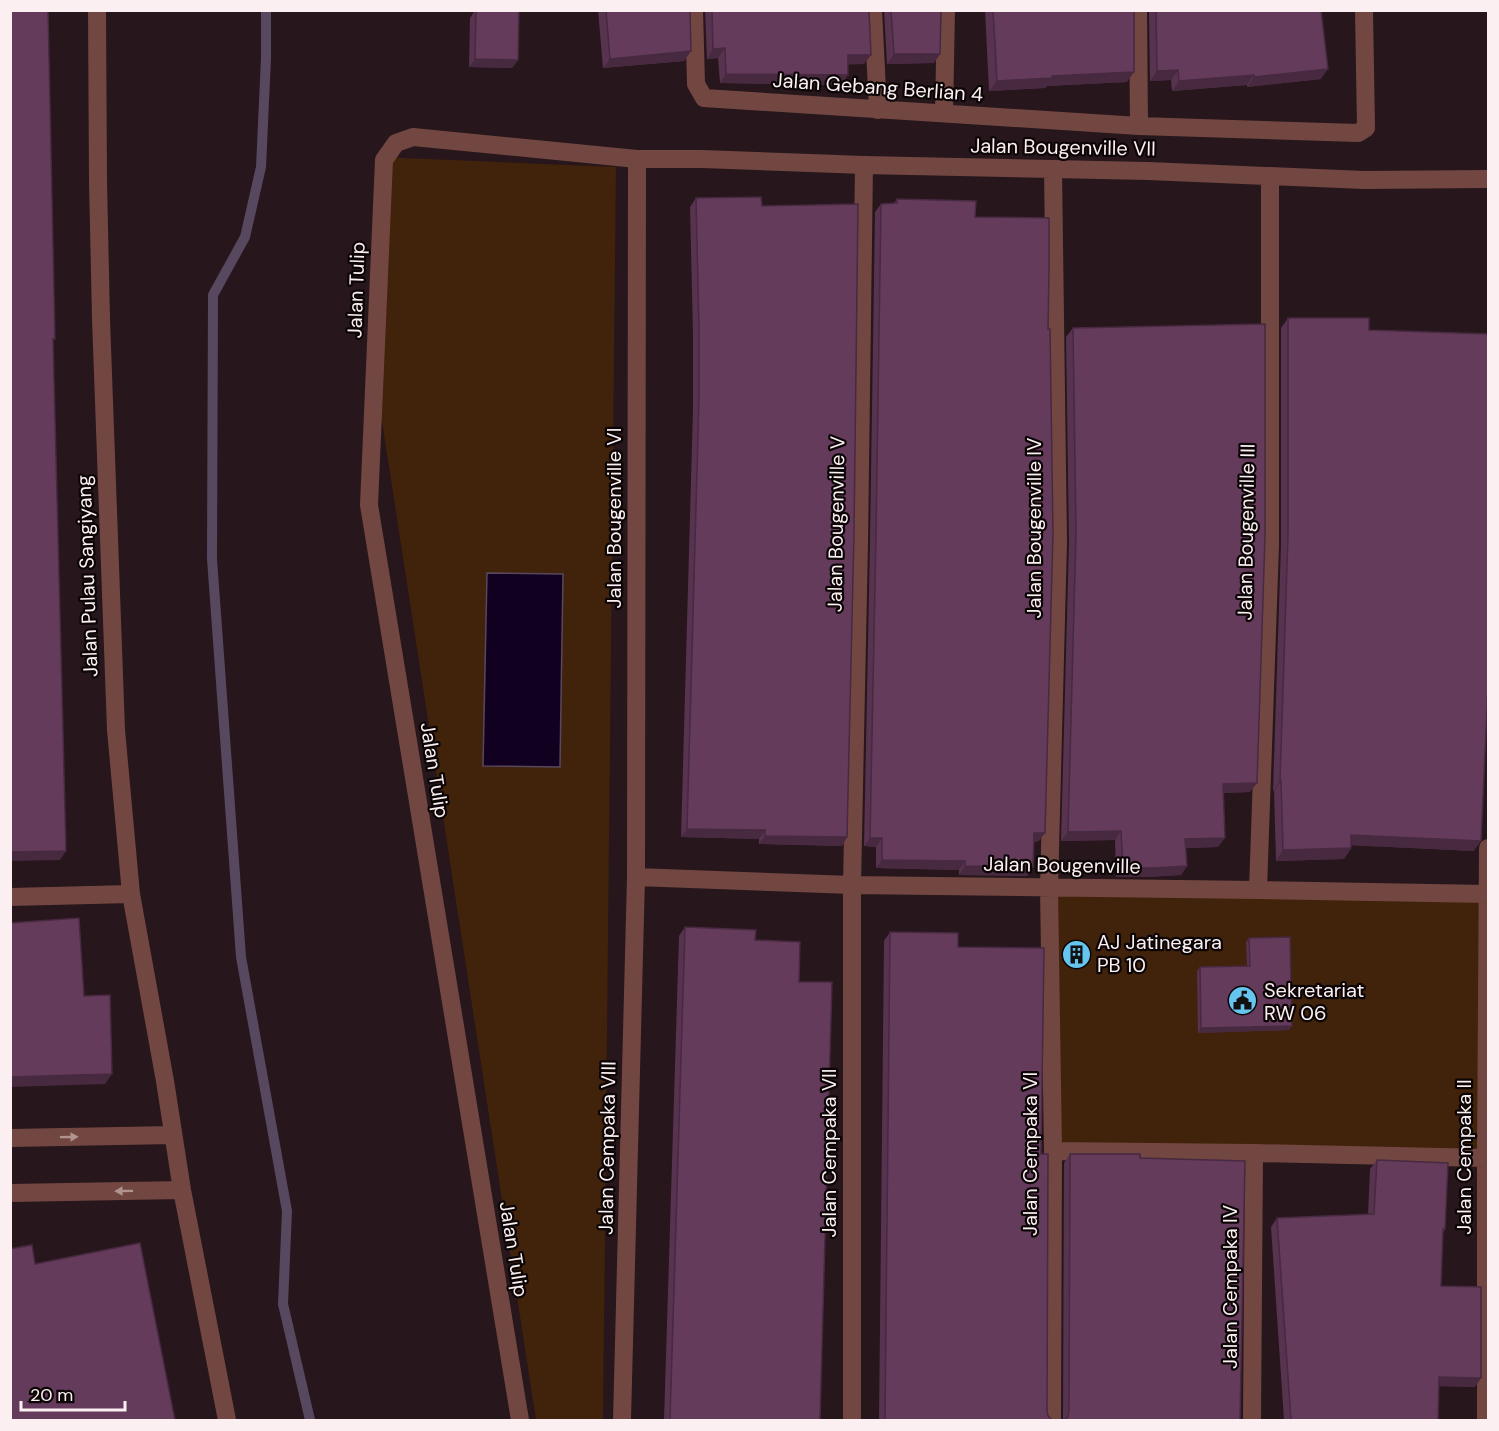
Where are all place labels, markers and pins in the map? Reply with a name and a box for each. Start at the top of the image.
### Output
place label: AJ Jatinegara PB 10 [1097,929,1222,978]
building icon: AJ Jatinegara PB 10 [1060,938,1092,970]
place label: Sekretariat RW 06 [1264,977,1365,1026]
public building icon: Sekretariat RW 06 [1227,985,1259,1017]

